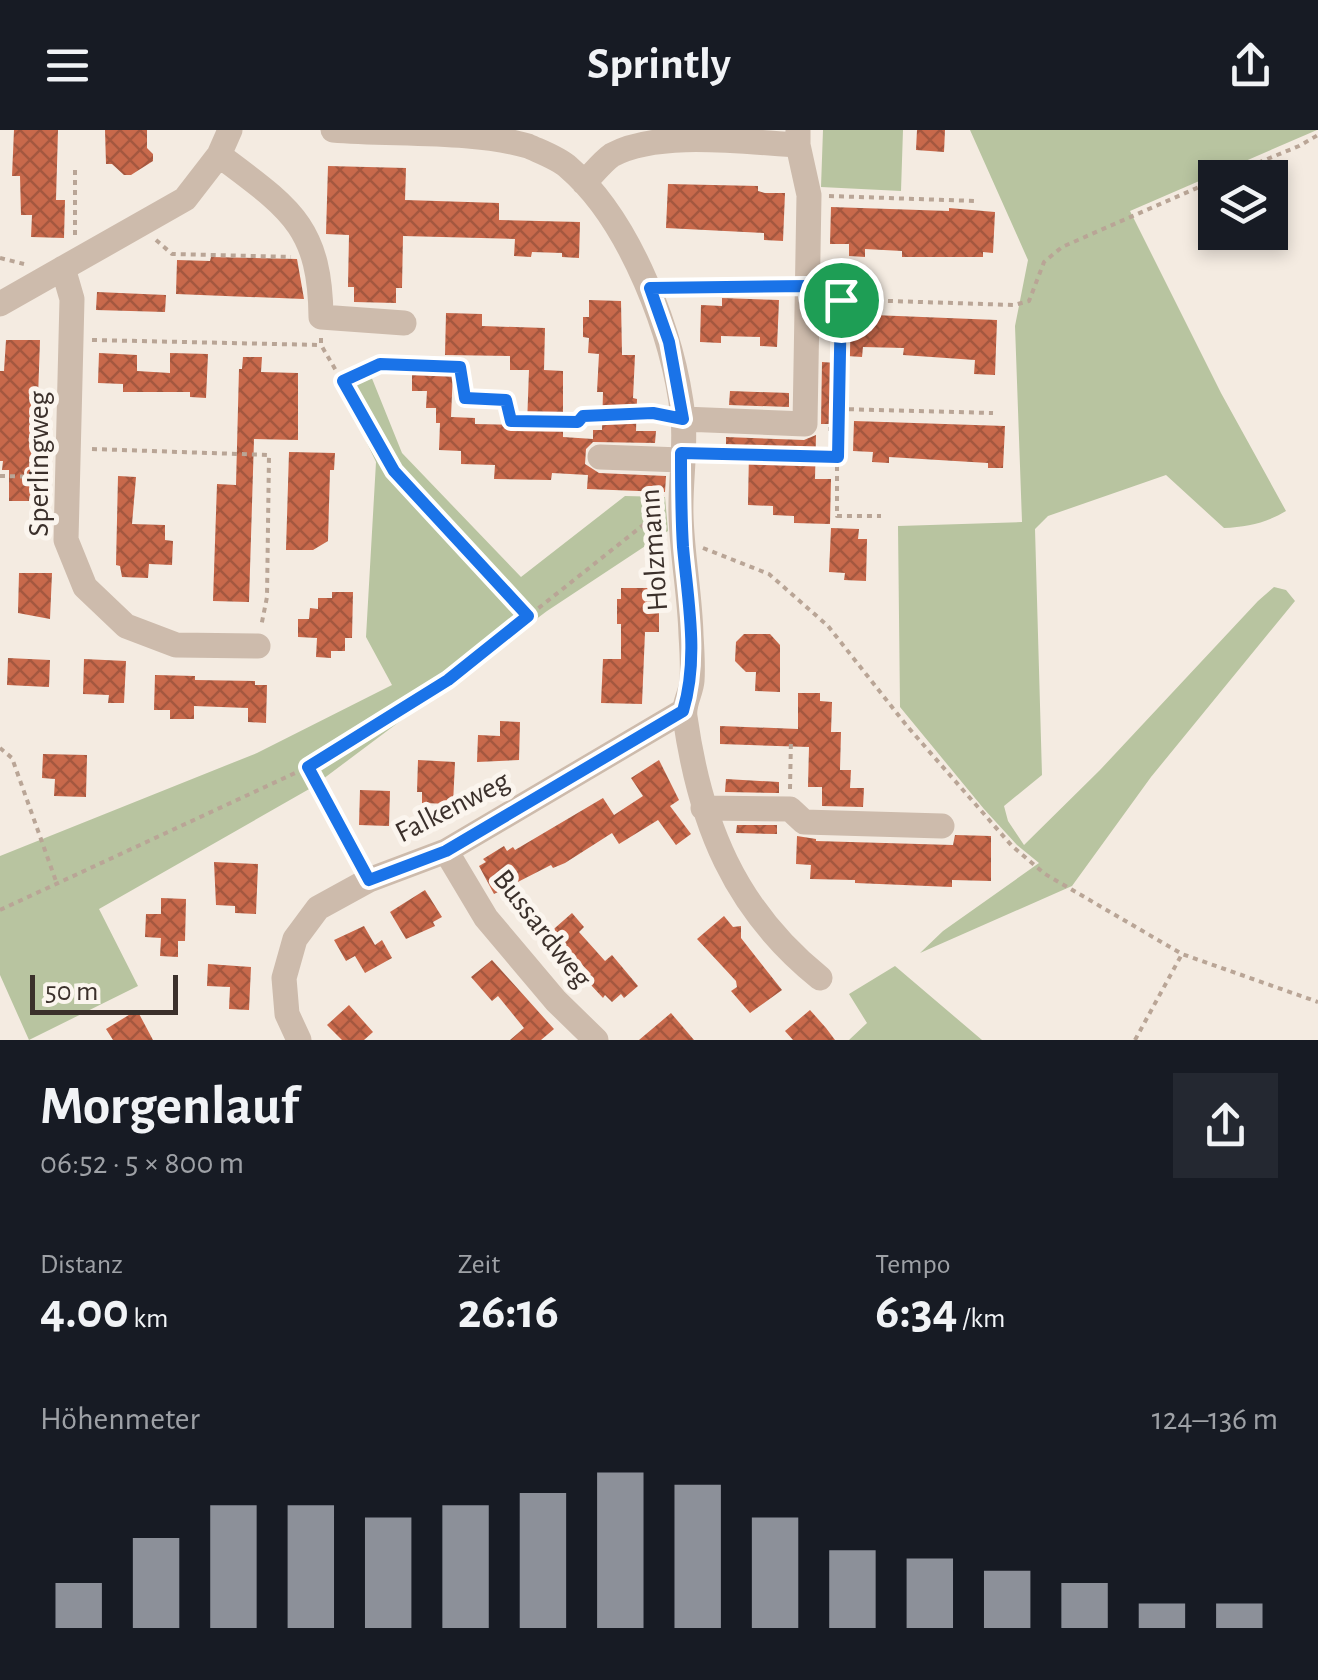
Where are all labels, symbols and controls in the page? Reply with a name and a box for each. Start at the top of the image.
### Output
icon: menu [40,38,95,93]
icon: share [1223,38,1278,93]
text: Sprintly [587,42,731,87]
map controls [1198,160,1288,250]
button: layers [1198,160,1288,250]
pin [799,258,884,343]
icon: arrive [814,273,869,328]
street label: Sperlingweg [24,391,54,537]
street label: Holzmann [635,488,673,612]
street label: Falkenweg [391,765,515,848]
street label: Bussardweg [487,864,597,993]
scale bar [30,970,178,1014]
text: 50 m [45,978,99,1006]
button: share [1173,1073,1278,1178]
text: Morgenlauf [40,1079,298,1134]
text: 06:52 · 5 × 800 m [40,1147,244,1179]
text: Distanz [40,1251,123,1279]
text: Zeit [458,1251,500,1279]
text: Tempo [875,1251,951,1279]
text: 4.00 [40,1287,129,1337]
text: 26:16 [458,1287,559,1337]
text: 6:34 [875,1287,958,1337]
text: km [129,1305,169,1333]
text: /km [958,1305,1005,1333]
text: Höhenmeter [40,1403,200,1435]
text: 124–136 m [1152,1403,1278,1435]

